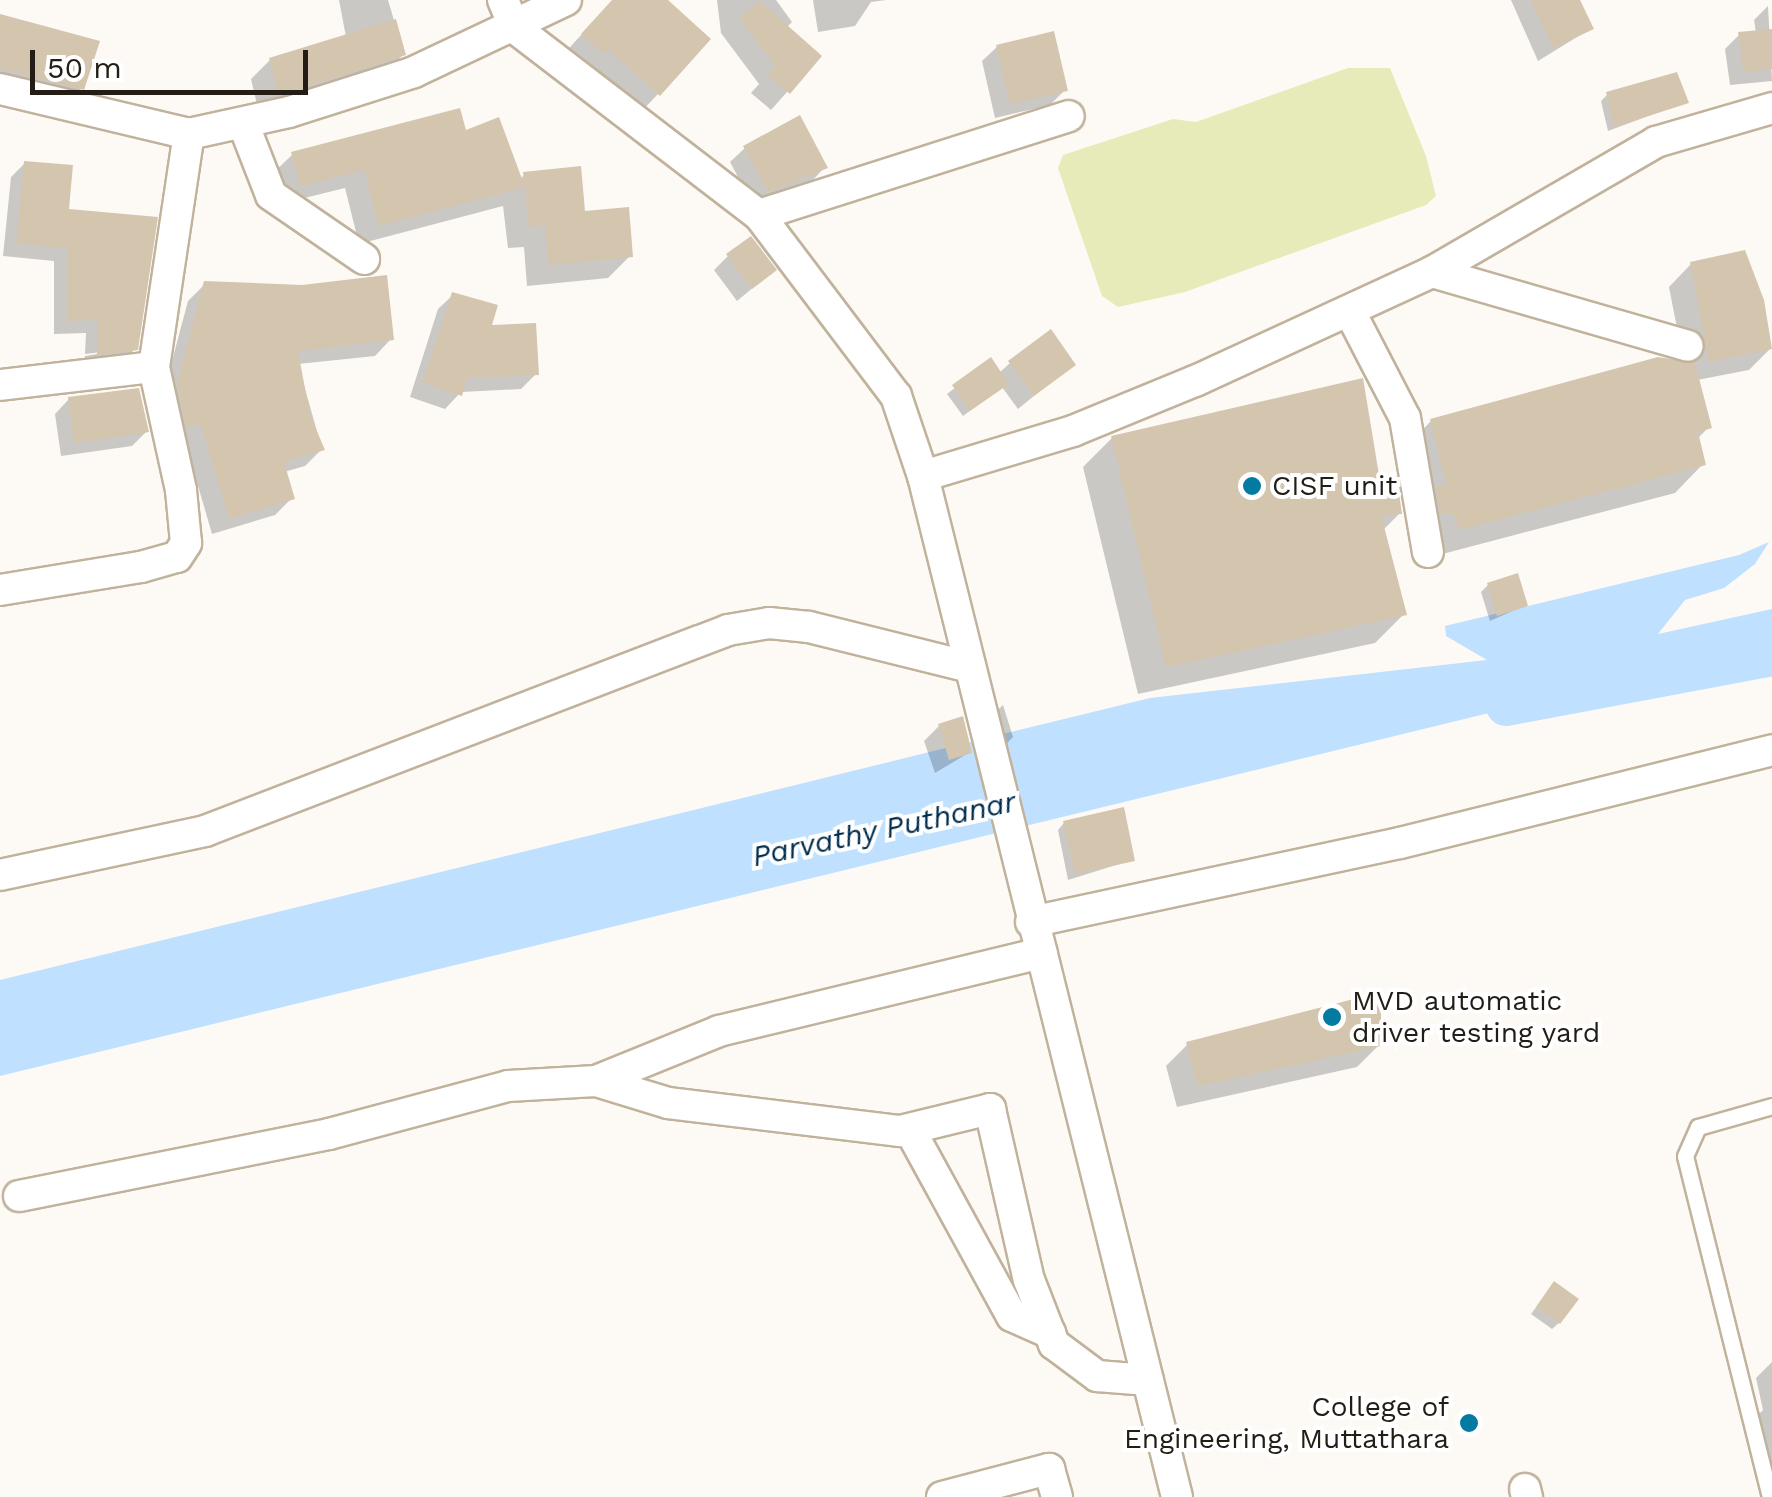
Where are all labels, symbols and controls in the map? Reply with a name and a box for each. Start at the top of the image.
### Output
scale bar [35,30,312,92]
text: 50 m [47,50,122,85]
place label: CISF unit [1272,469,1398,503]
marker: CISF unit [1241,475,1263,497]
water label: Parvathy Puthanar [748,783,1020,875]
place label: MVD automatic driver testing yard [1352,984,1602,1050]
marker: MVD automatic driver testing yard [1321,1006,1343,1028]
place label: College of Engineering, Muttathara [1124,1390,1449,1456]
marker: College of Engineering, Muttathara [1458,1412,1480,1434]

